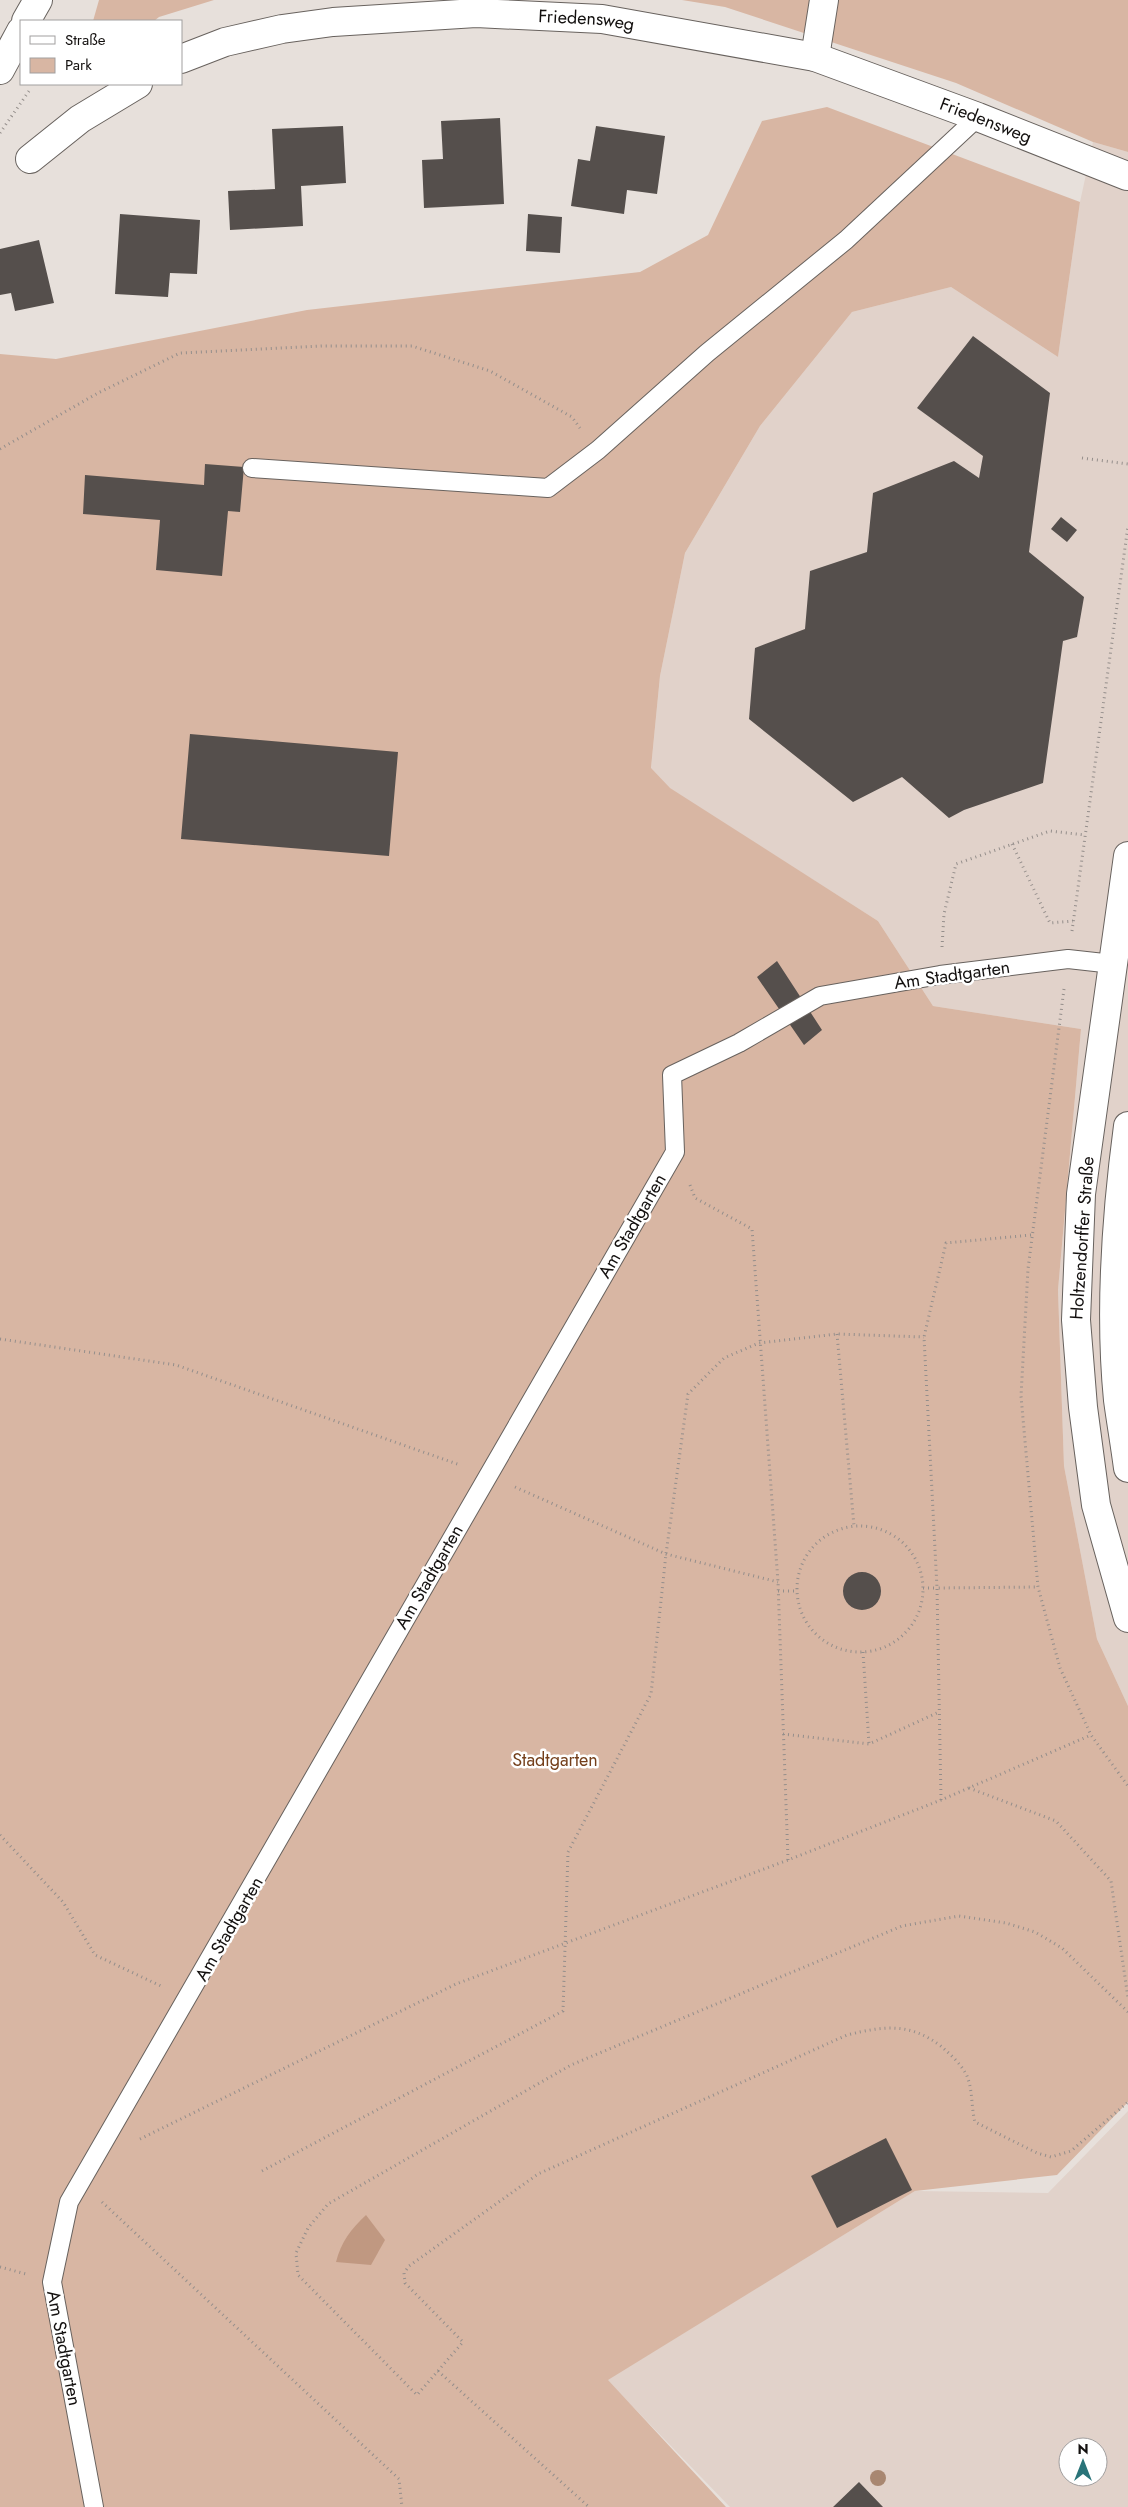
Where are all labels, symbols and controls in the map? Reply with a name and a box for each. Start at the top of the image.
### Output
street label: Friedensweg [538,3,636,38]
legend [20,20,182,85]
text: Straße [65,29,106,51]
text: Park [65,54,92,76]
street label: Friedensweg [936,91,1035,150]
street label: Am Stadtgarten [892,954,1012,996]
street label: Holtzendorffer Straße [1063,1155,1101,1321]
street label: Am Stadtgarten [592,1169,672,1283]
street label: Am Stadtgarten [389,1520,469,1634]
park label: Stadtgarten [512,1747,598,1773]
street label: Am Stadtgarten [189,1872,269,1986]
street label: Am Stadtgarten [40,2288,88,2408]
north arrow [1058,2437,1108,2487]
text: N [1077,2439,1089,2459]

